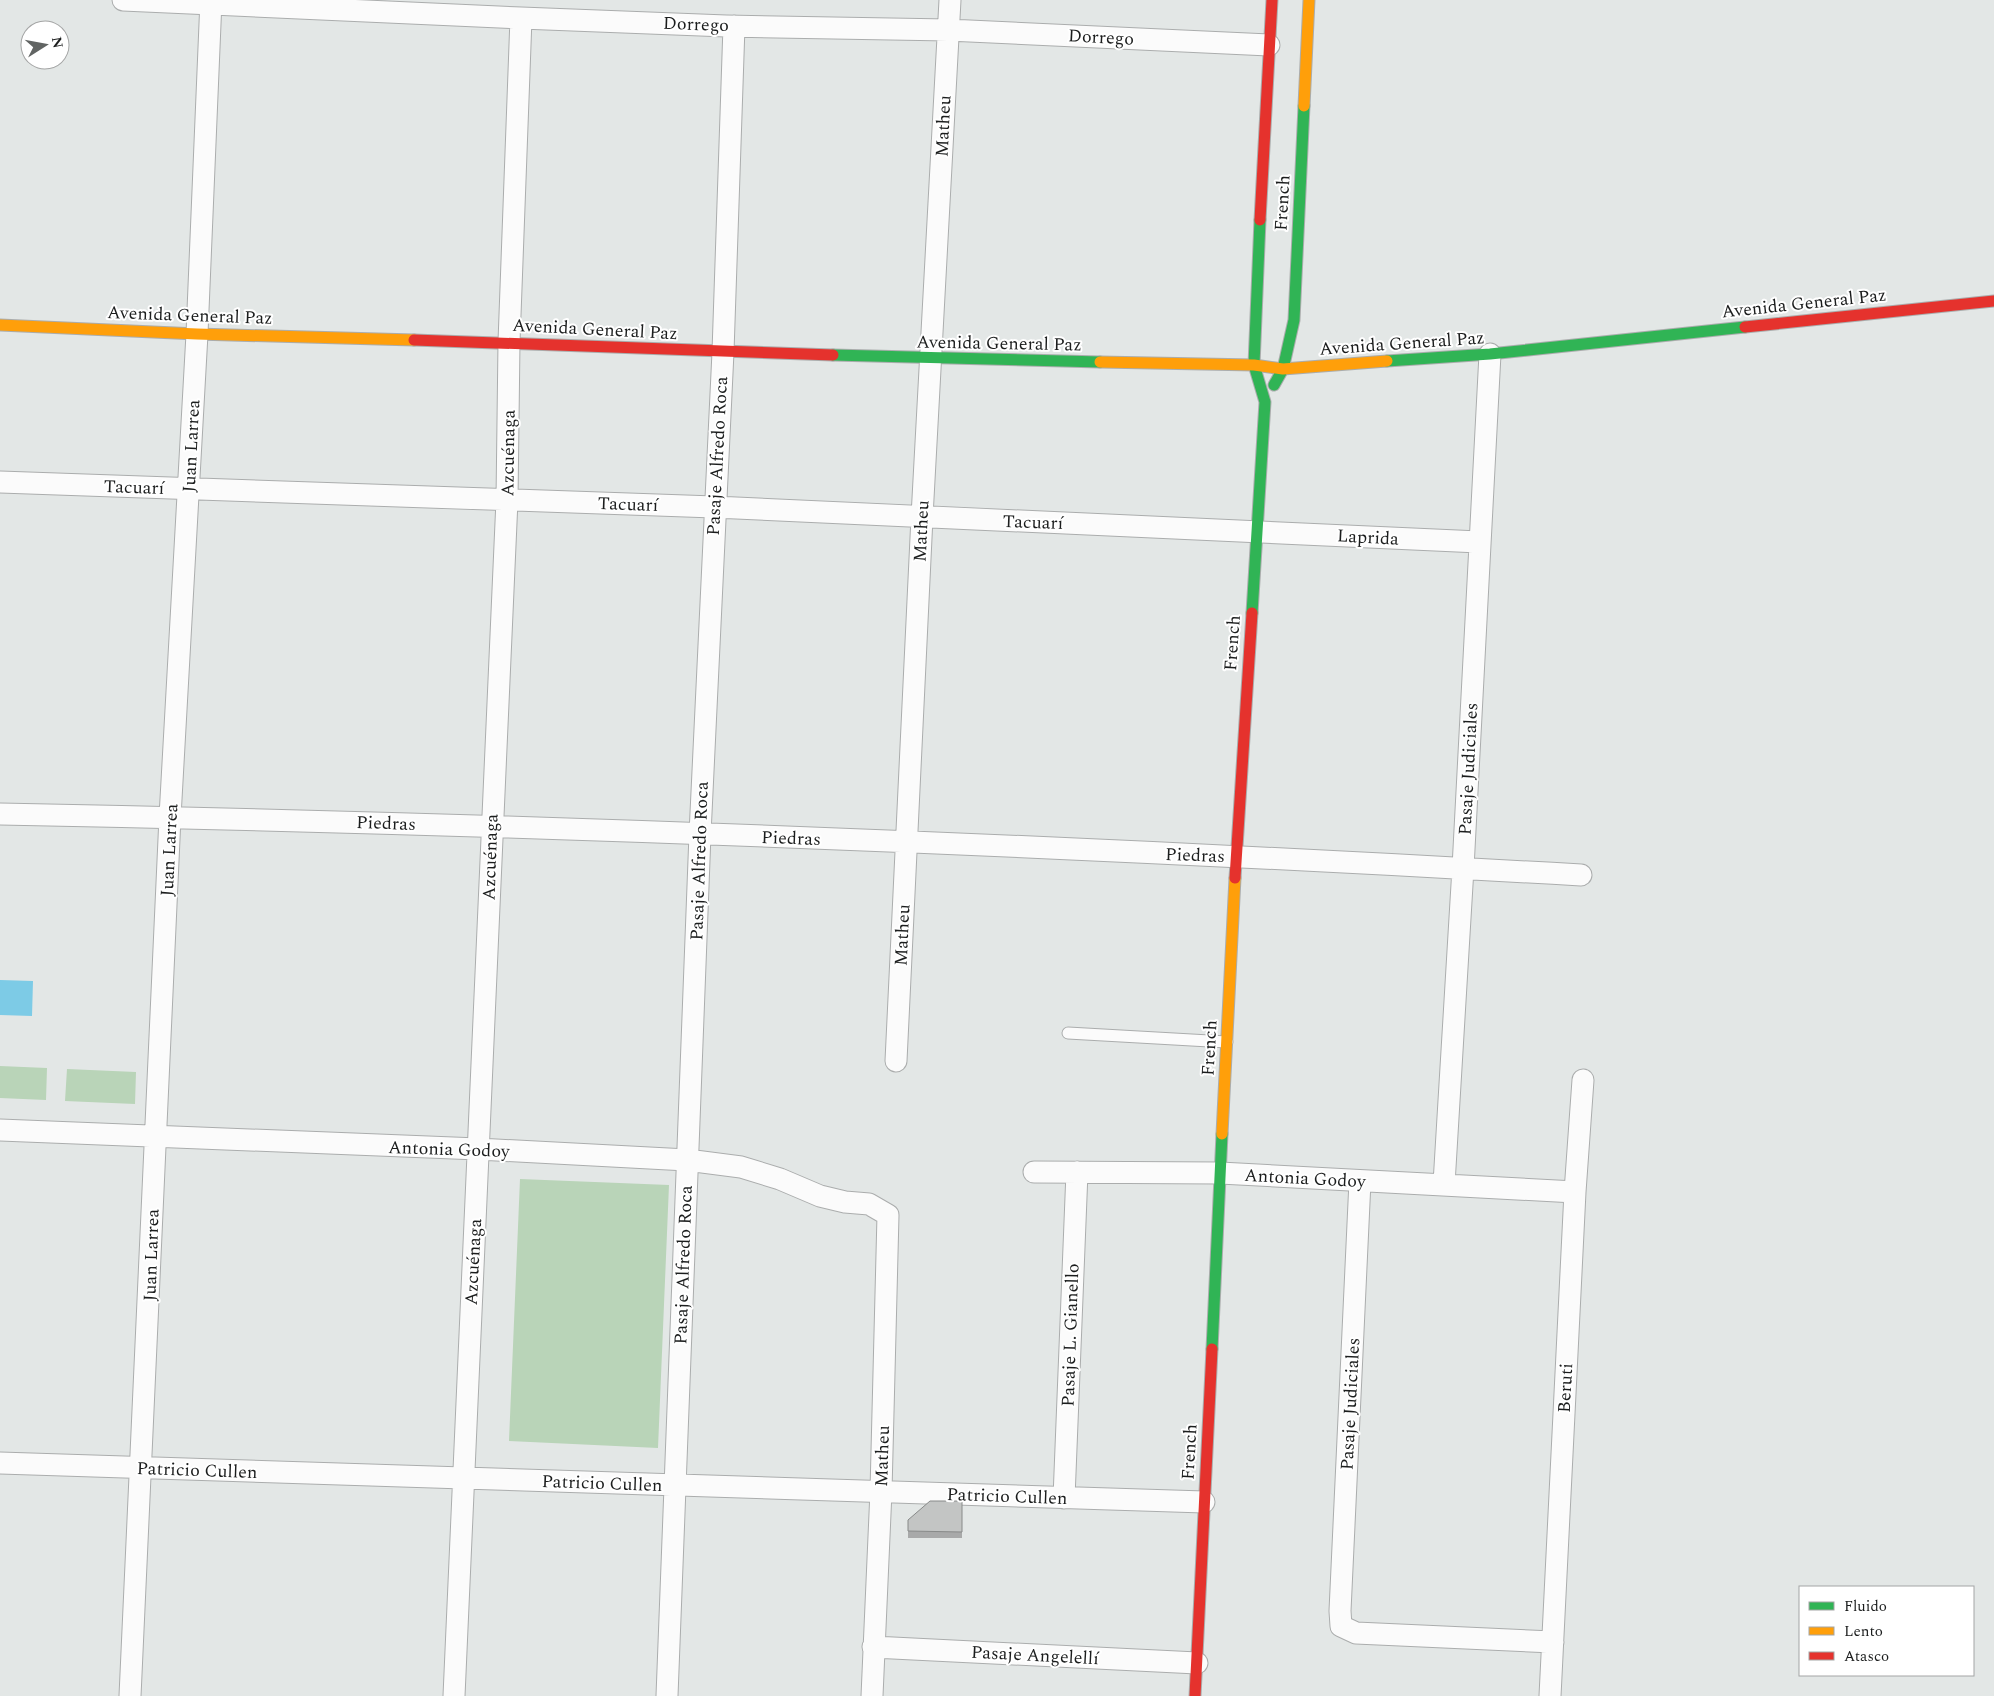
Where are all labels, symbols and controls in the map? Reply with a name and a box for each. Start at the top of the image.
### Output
street label: Dorrego [663,10,729,39]
north arrow [20,20,70,70]
street label: Dorrego [1067,22,1135,53]
text: N [46,35,69,50]
street label: Matheu [928,94,959,158]
street label: French [1268,174,1297,232]
street label: Avenida General Paz [1720,281,1888,326]
street label: Avenida General Paz [107,299,273,332]
street label: Avenida General Paz [512,312,678,347]
street label: Avenida General Paz [1319,324,1486,363]
street label: Avenida General Paz [916,329,1082,358]
street label: Pasaje Alfredo Roca [700,376,735,536]
street label: Juan Larrea [176,399,207,493]
street label: Azcuénaga [494,409,523,497]
street label: Tacuarí [103,473,166,502]
street label: Tacuarí [597,490,660,519]
street label: Matheu [906,499,937,563]
street label: Tacuarí [1002,508,1065,537]
street label: Laprida [1336,522,1400,553]
street label: French [1217,614,1248,672]
street label: Pasaje Judiciales [1452,702,1485,836]
street label: Pasaje Alfredo Roca [683,781,716,941]
street label: Juan Larrea [154,803,185,897]
street label: Piedras [356,809,416,838]
street label: Azcuénaga [475,813,506,901]
street label: Piedras [761,824,821,853]
street label: Piedras [1165,841,1225,870]
street label: Matheu [887,903,918,967]
street label: French [1195,1019,1224,1077]
street label: Antonia Godoy [388,1134,511,1165]
street label: Antonia Godoy [1244,1162,1368,1195]
street label: Pasaje Alfredo Roca [667,1185,700,1345]
street label: Juan Larrea [136,1208,167,1302]
street label: Azcuénaga [458,1218,489,1306]
street label: Pasaje L. Gianello [1055,1263,1086,1407]
street label: Pasaje Judiciales [1334,1337,1367,1471]
street label: Beruti [1551,1362,1580,1414]
street label: French [1175,1423,1204,1481]
street label: Matheu [868,1425,897,1487]
street label: Patricio Cullen [136,1455,258,1486]
street label: Patricio Cullen [541,1468,663,1499]
street label: Patricio Cullen [946,1481,1068,1512]
legend [1799,1586,1974,1676]
text: Fluido [1844,1595,1887,1618]
text: Lento [1844,1620,1883,1643]
street label: Pasaje Angelellí [970,1639,1101,1672]
text: Atasco [1844,1645,1889,1668]

